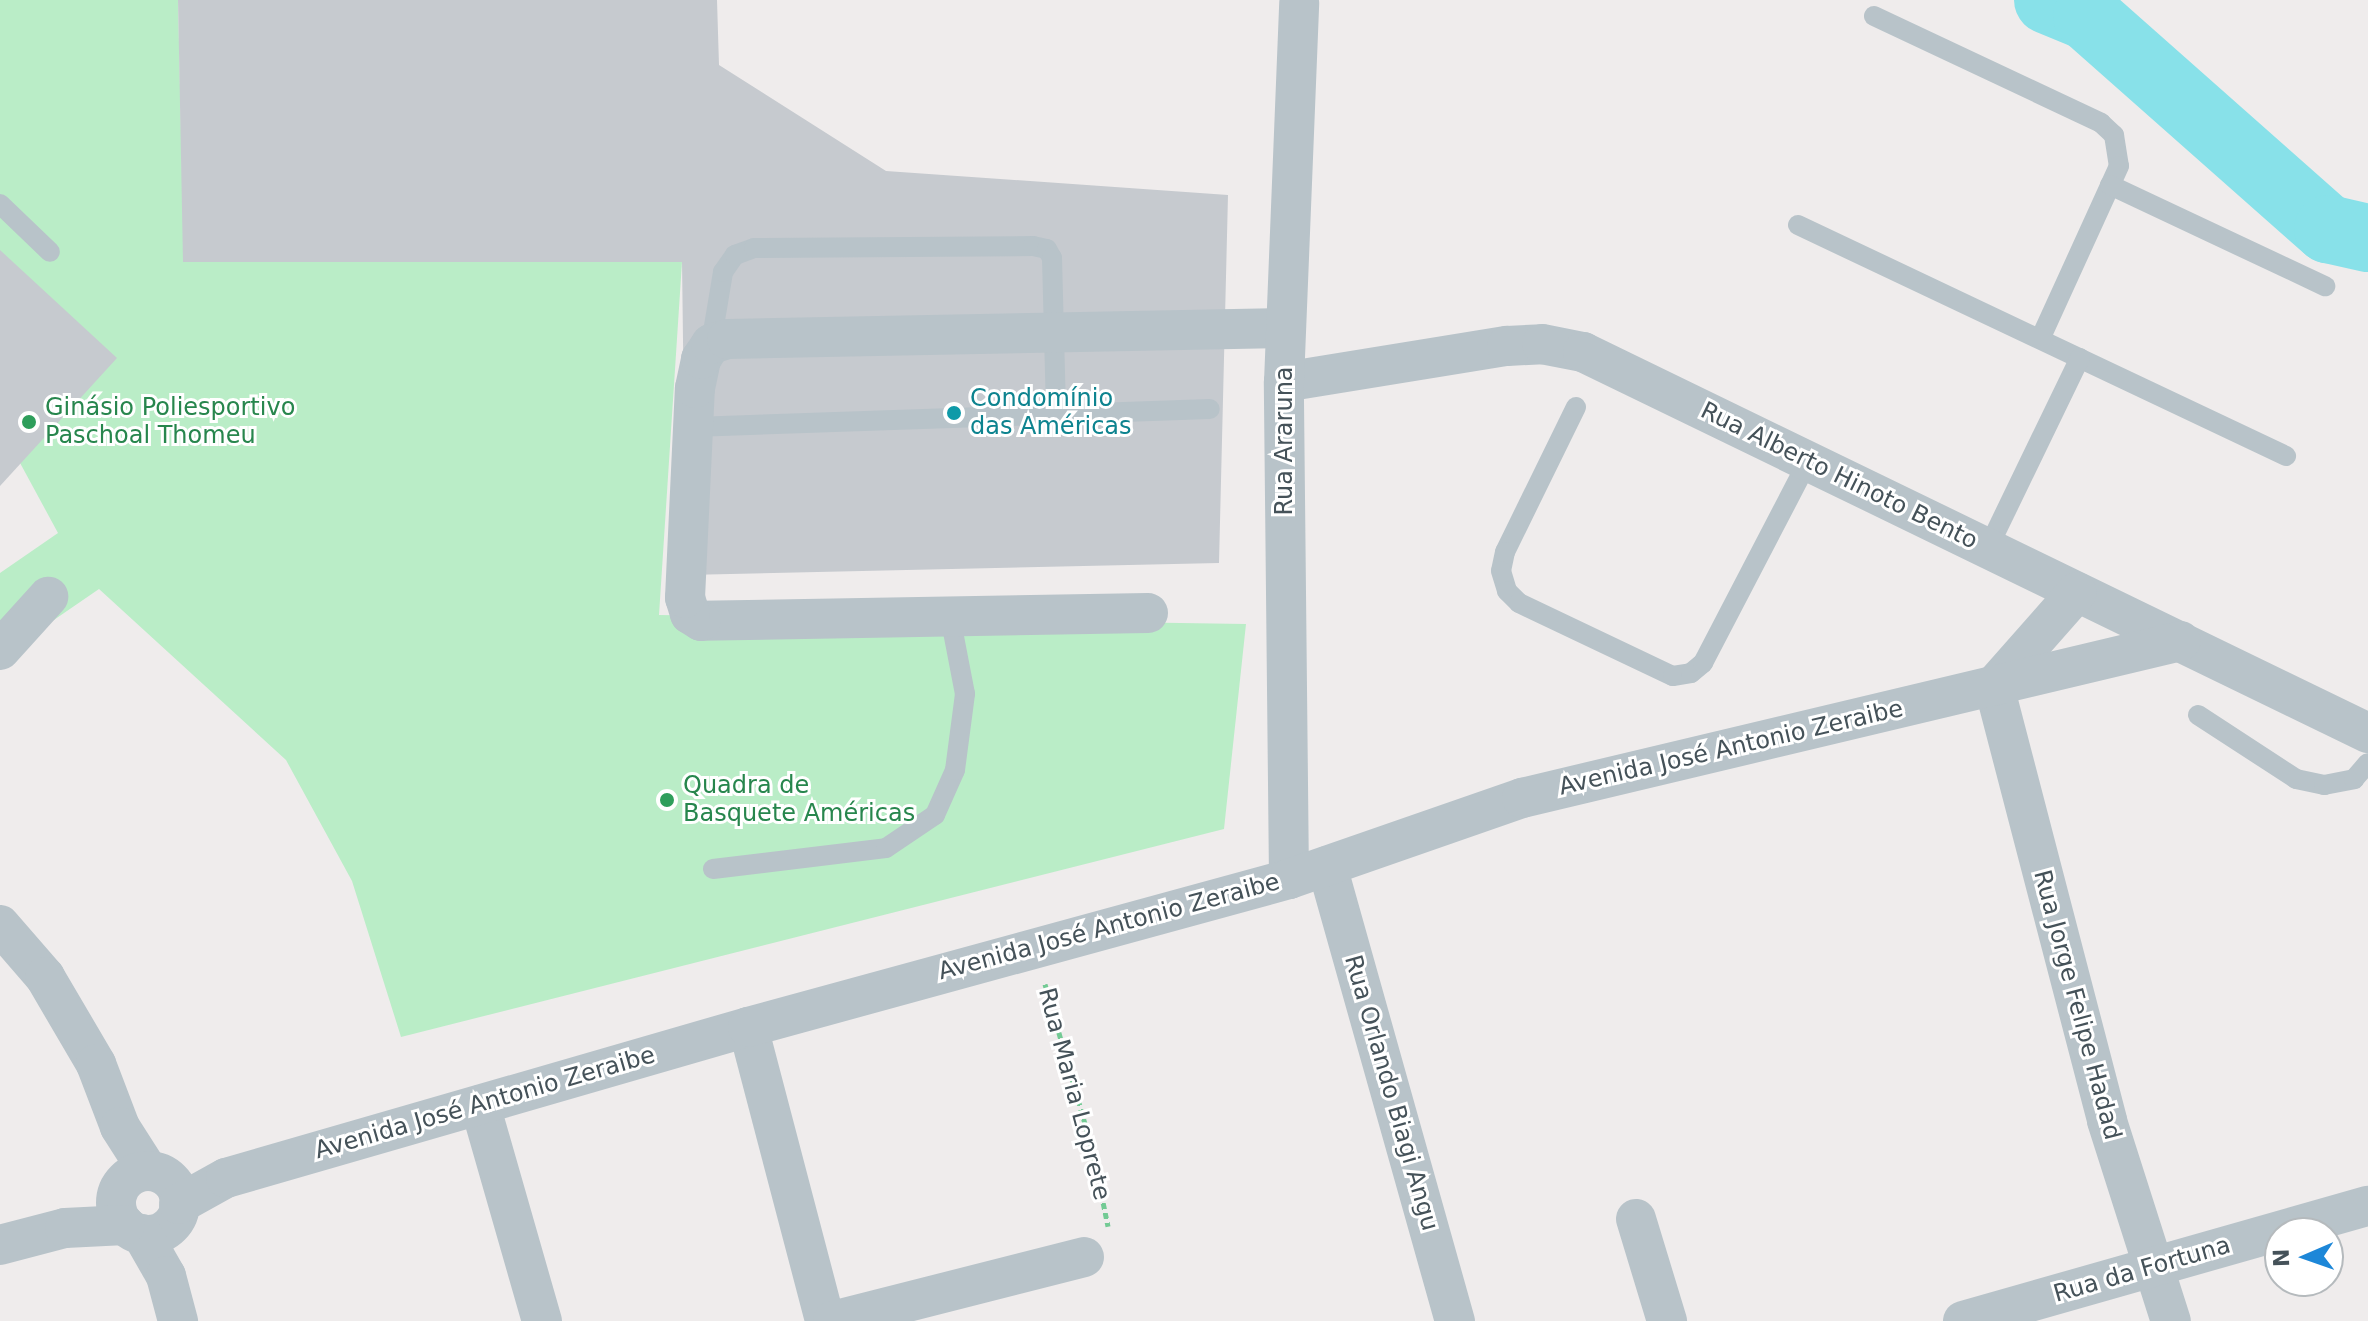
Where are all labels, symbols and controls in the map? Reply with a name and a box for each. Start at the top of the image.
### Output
street label: Rua Araruna [1271,366,1299,516]
place label: Condomínio das Américas [970,385,1132,441]
place label: Ginásio Poliesportivo Paschoal Thomeu [45,394,295,450]
street label: Rua Alberto Hinoto Bento [1696,396,1982,556]
marker: Condomínio das Américas [945,404,963,422]
marker: Ginásio Poliesportivo Paschoal Thomeu [20,413,38,431]
street label: Avenida José Antonio Zeraibe [1556,694,1906,802]
place label: Quadra de Basquete Américas [683,772,915,828]
marker: Quadra de Basquete Américas [658,791,676,809]
street label: Avenida José Antonio Zeraibe [935,867,1283,987]
street label: Rua Jorge Felipe Hadad [2027,867,2127,1143]
street label: Rua Orlando Biagi Angu [1338,952,1444,1234]
street label: Rua Maria Loprete [1032,985,1116,1203]
street label: Avenida José Antonio Zeraibe [312,1041,658,1165]
north arrow [2264,1217,2344,1297]
street label: Rua da Fortuna [2050,1231,2234,1309]
text: N [2269,1248,2294,1267]

